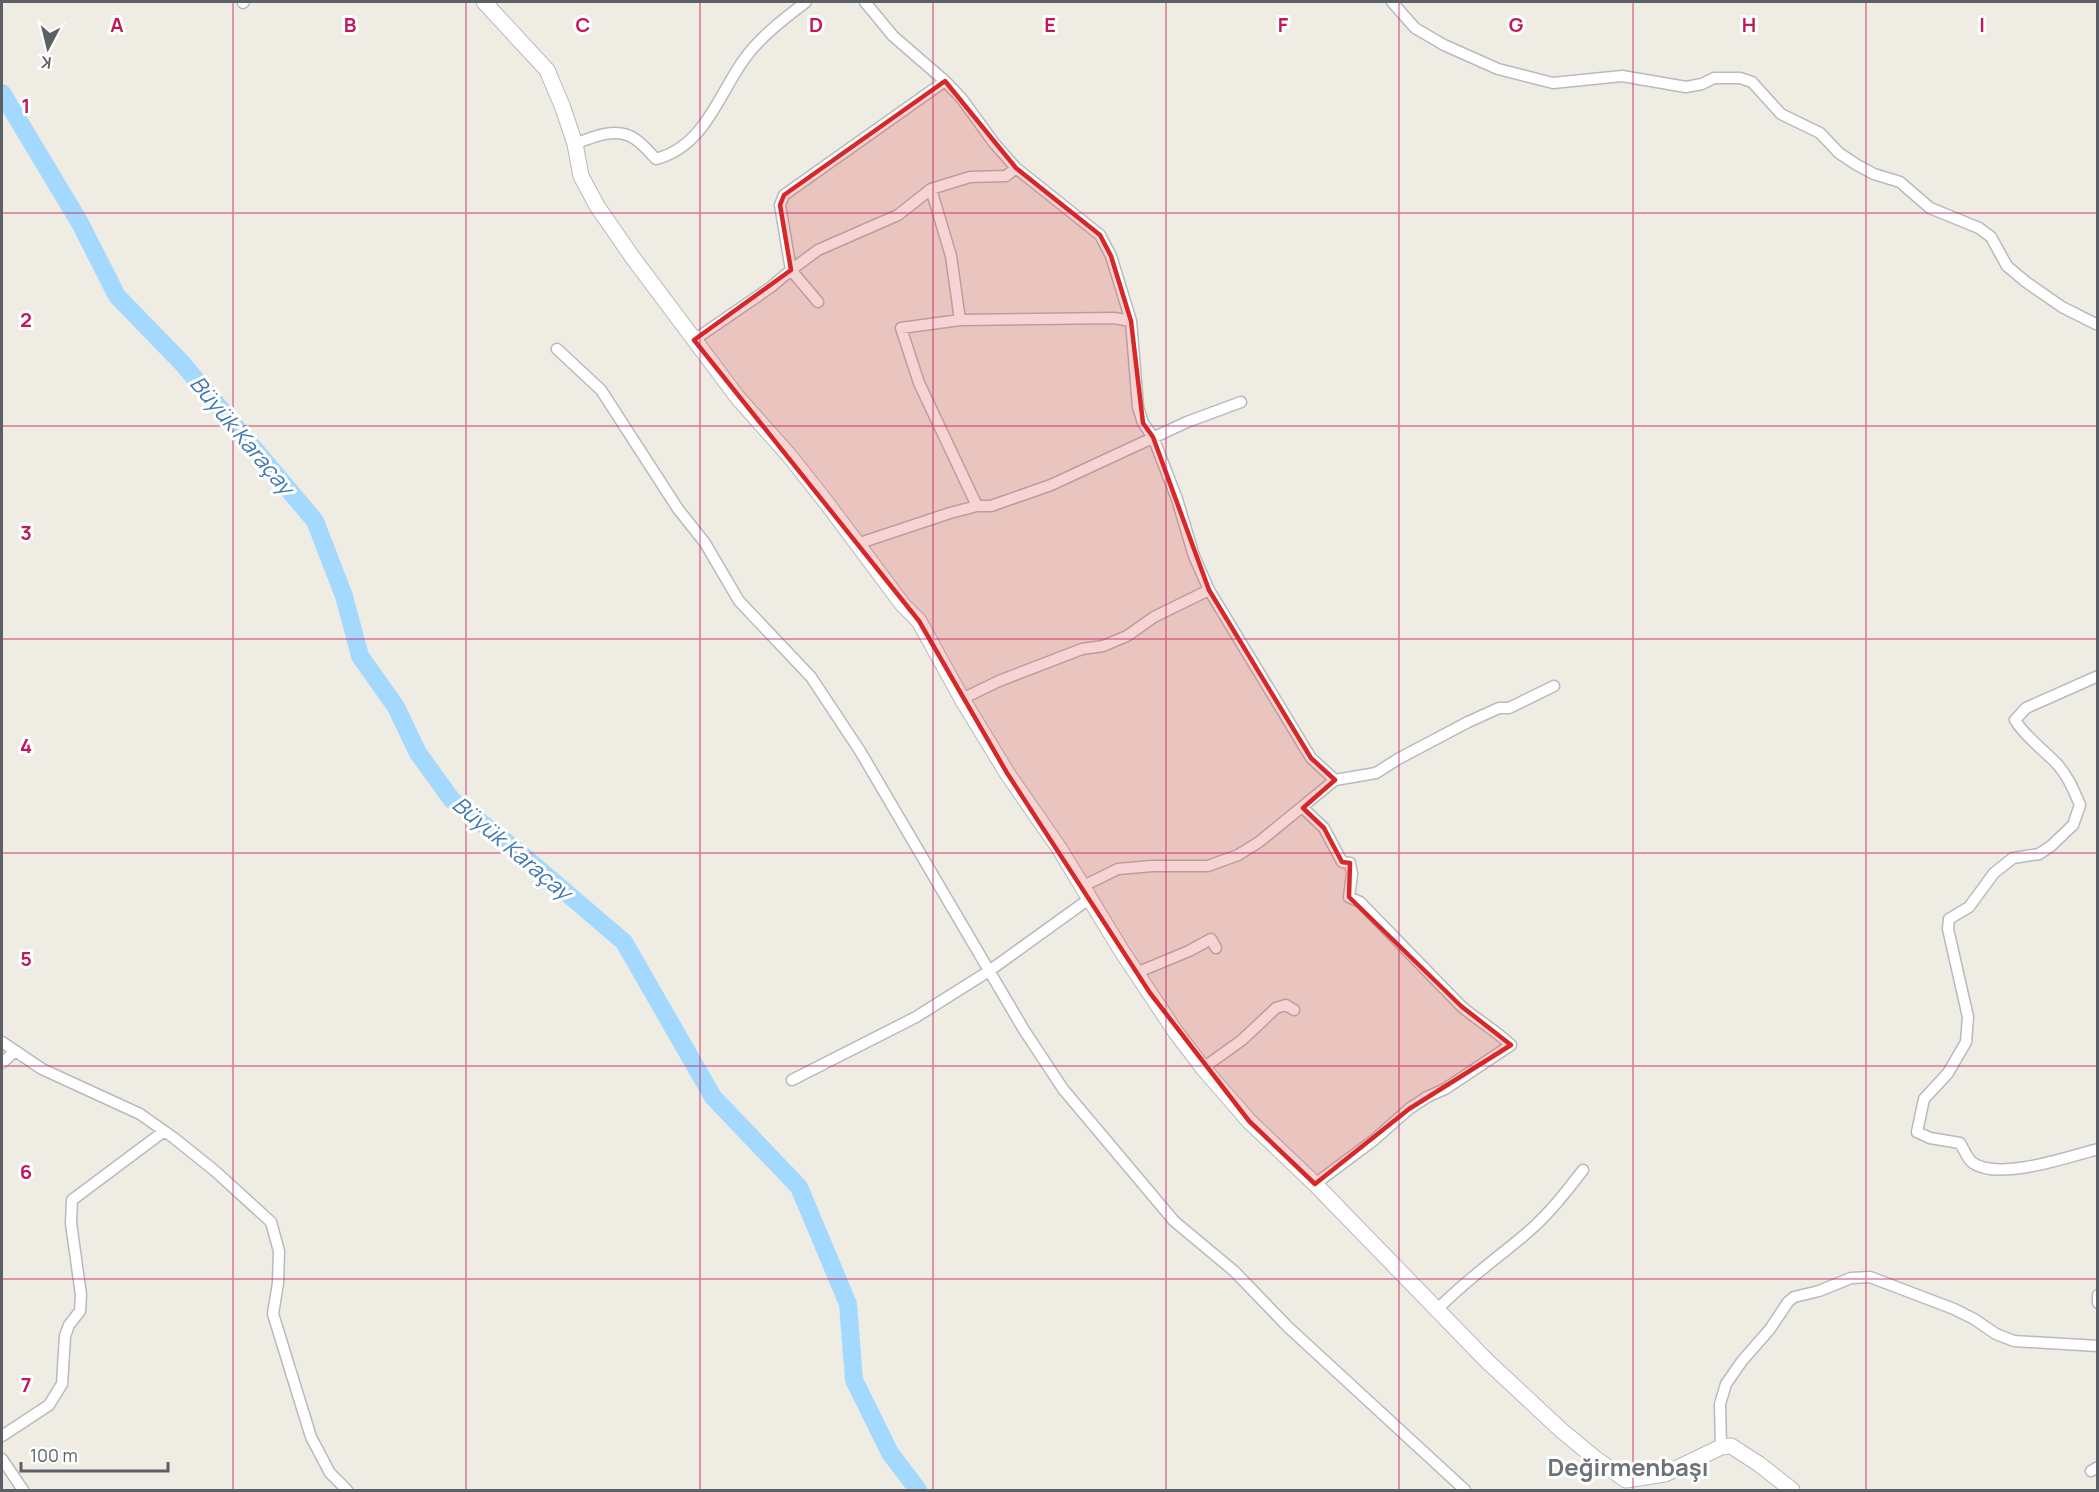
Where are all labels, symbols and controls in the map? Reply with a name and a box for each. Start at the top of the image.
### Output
text: A [110,11,124,38]
text: B [344,11,357,38]
text: C [576,11,590,38]
text: D [809,11,823,38]
text: E [1044,11,1056,38]
text: F [1278,11,1289,38]
text: G [1509,11,1524,38]
text: H [1742,11,1756,38]
text: I [1979,11,1985,38]
north arrow [18,18,78,78]
text: K [39,51,53,74]
text: 1 [22,92,30,119]
text: 2 [20,306,32,333]
water label: Büyük Karaçay [183,369,303,503]
text: 3 [20,519,32,546]
text: 4 [20,732,32,759]
water label: Büyük Karaçay [446,789,580,909]
text: 5 [20,945,32,972]
text: 6 [20,1158,32,1185]
text: 7 [21,1371,31,1398]
scale bar [21,1435,168,1473]
text: 100 m [30,1443,78,1467]
district label: Değirmenbaşı [1547,1450,1709,1483]

